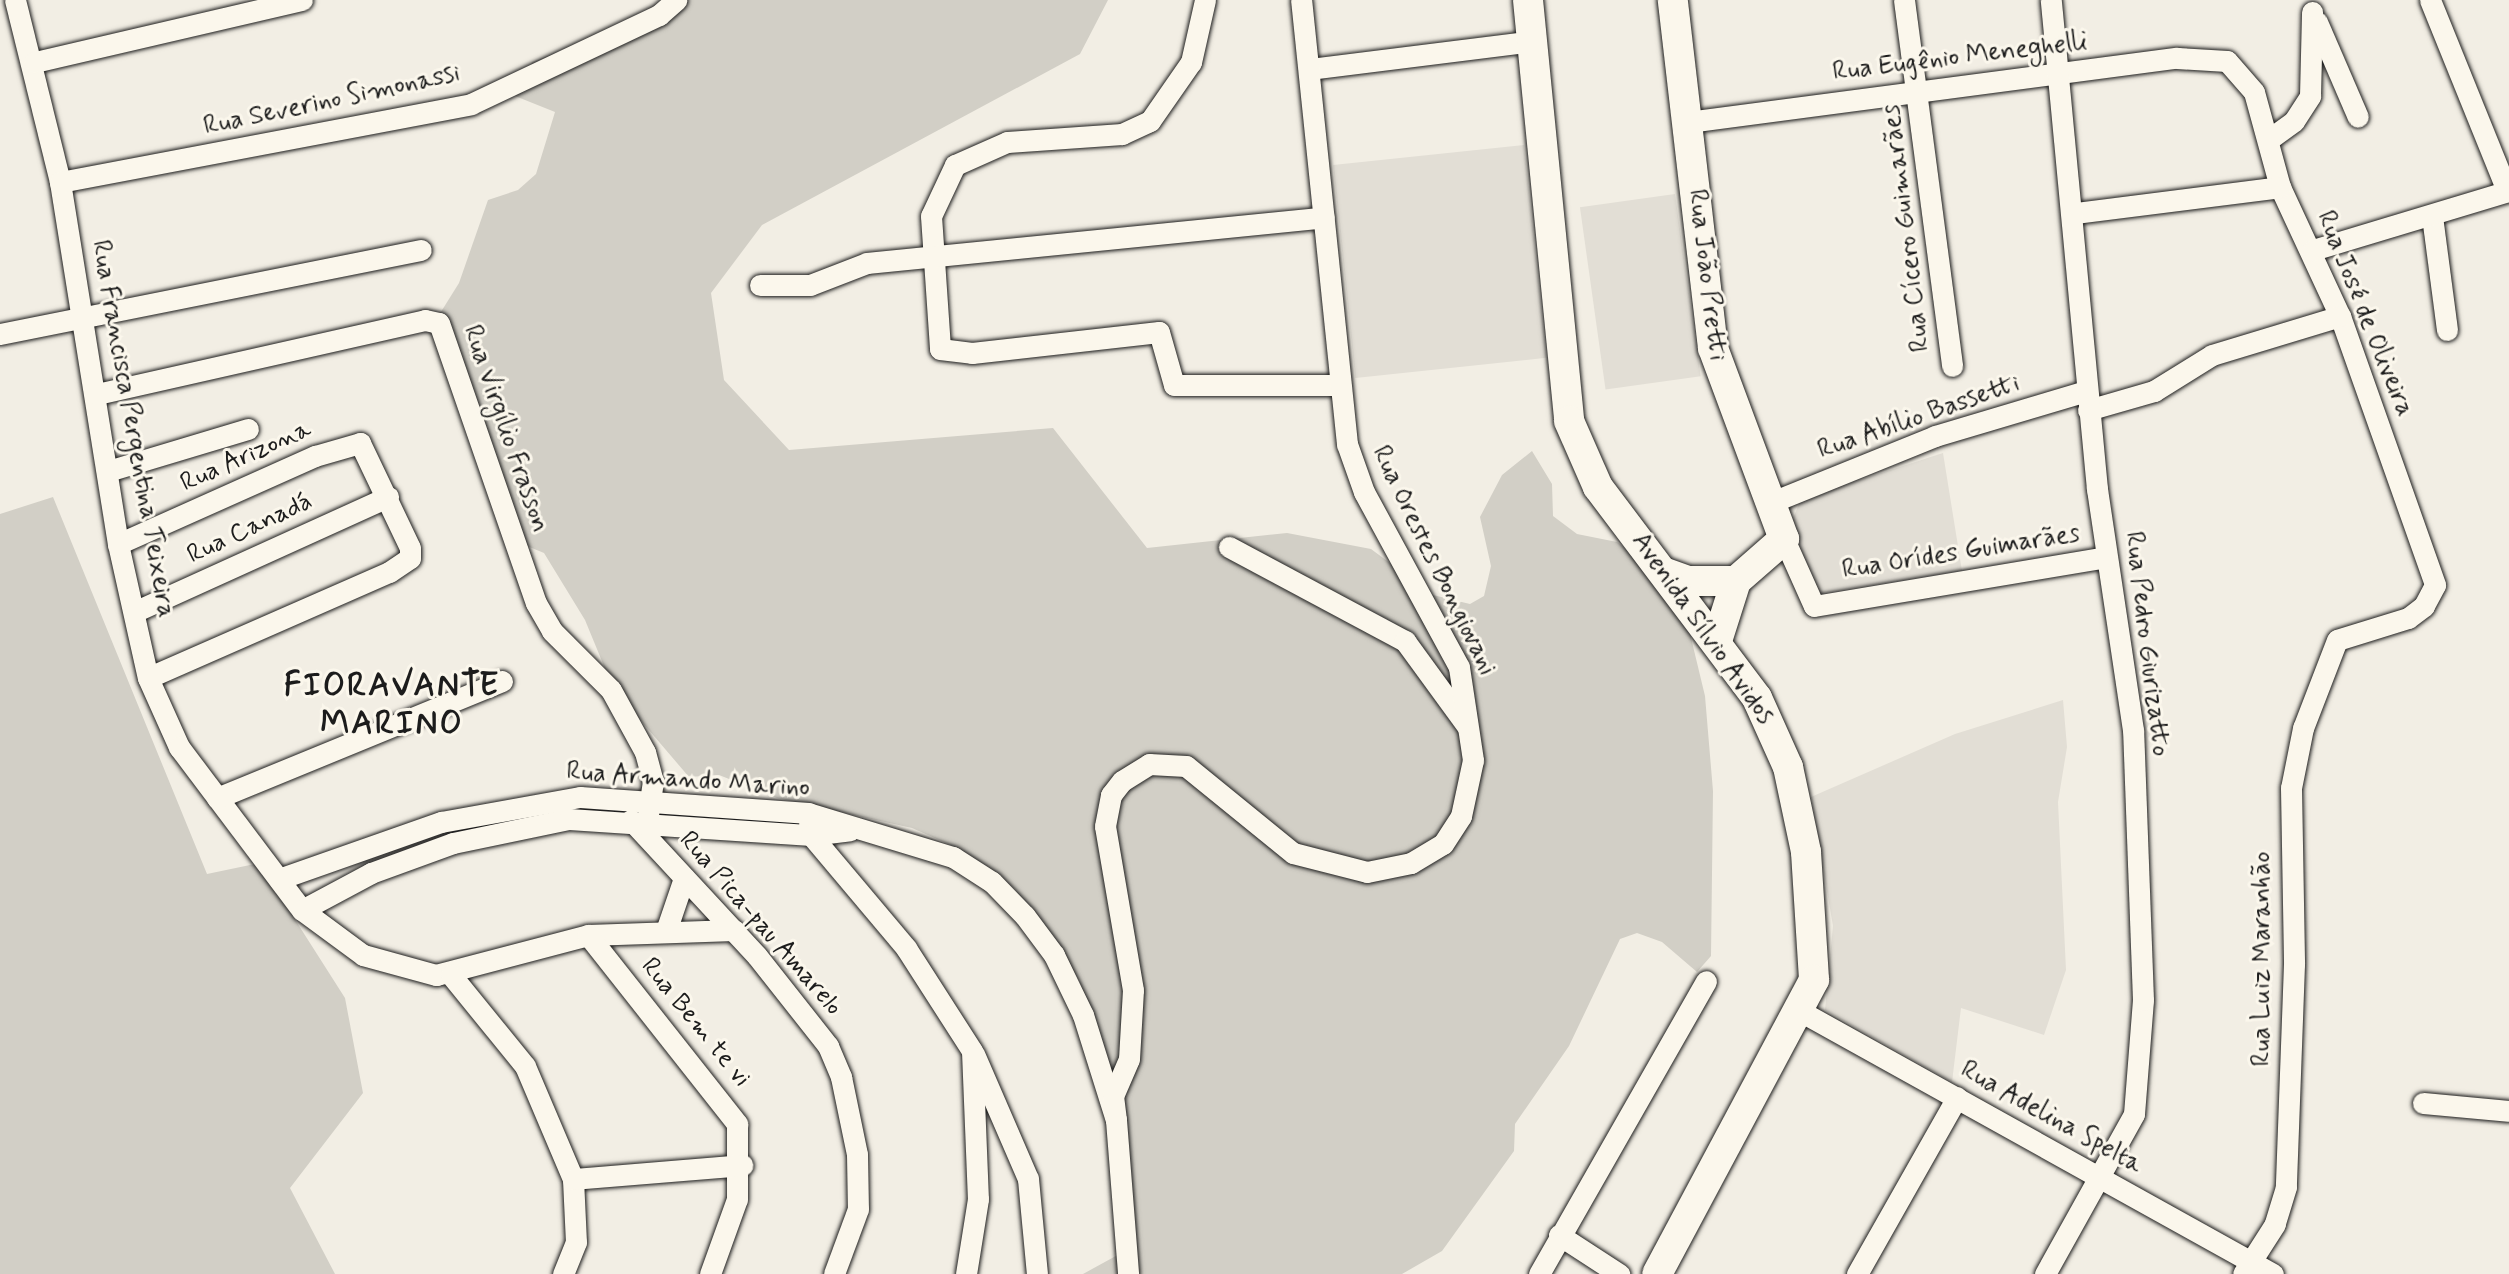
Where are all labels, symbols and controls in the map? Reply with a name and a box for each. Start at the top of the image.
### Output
street label: Rua Eugênio Meneghelli [1832,27,2088,89]
street label: Rua Severino Simonassi [198,58,466,144]
street label: Rua Cícero Guimarães [1876,102,1938,354]
street label: Rua João Pretti [1680,188,1732,362]
street label: Rua José de Oliveira [2308,206,2420,422]
street label: Rua Francisca Pergentina Teixeira [84,239,180,619]
street label: Rua Virgílio Frasson [455,321,555,537]
street label: Rua Abílio Bassetti [1813,369,2025,467]
street label: Rua Arizona [177,415,315,499]
street label: Rua Orestes Bongiovani [1364,442,1502,680]
street label: Rua Canadá [184,487,316,571]
street label: Rua Orídes Guimarães [1834,518,2088,588]
street label: Avenida Sílvio Avidos [1624,528,1780,730]
street label: Rua Pedro Giurizatto [2117,530,2175,758]
district label: FIORAVANTE MARINO [279,667,505,745]
street label: Rua Armando Marino [565,757,811,805]
street label: Rua Pica-pau Amarelo [672,826,848,1022]
street label: Rua Luiz Maranhão [2247,850,2279,1068]
street label: Rua Bem te vi [632,951,758,1095]
street label: Rua Adelina Spelta [1953,1054,2149,1182]

